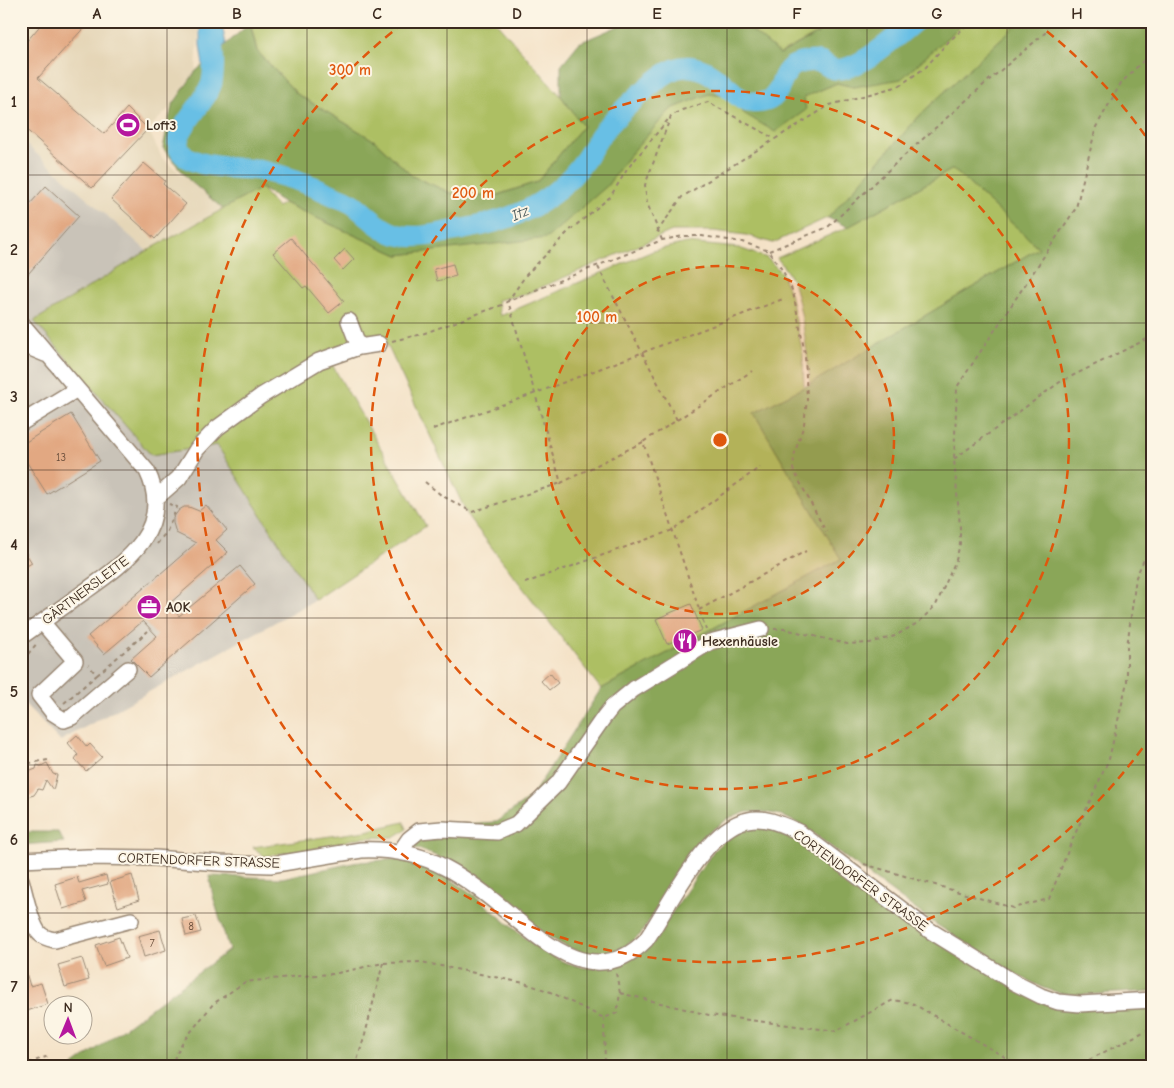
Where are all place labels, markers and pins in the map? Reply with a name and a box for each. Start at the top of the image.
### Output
sports icon: Loft3 [115,112,141,138]
place label: Loft3 [146,117,176,134]
centre of rings [711,431,729,449]
office icon: AOK [136,594,162,620]
place label: AOK [166,599,190,616]
restaurant icon: Hexenhäusle [672,628,698,654]
place label: Hexenhäusle [702,633,778,650]

